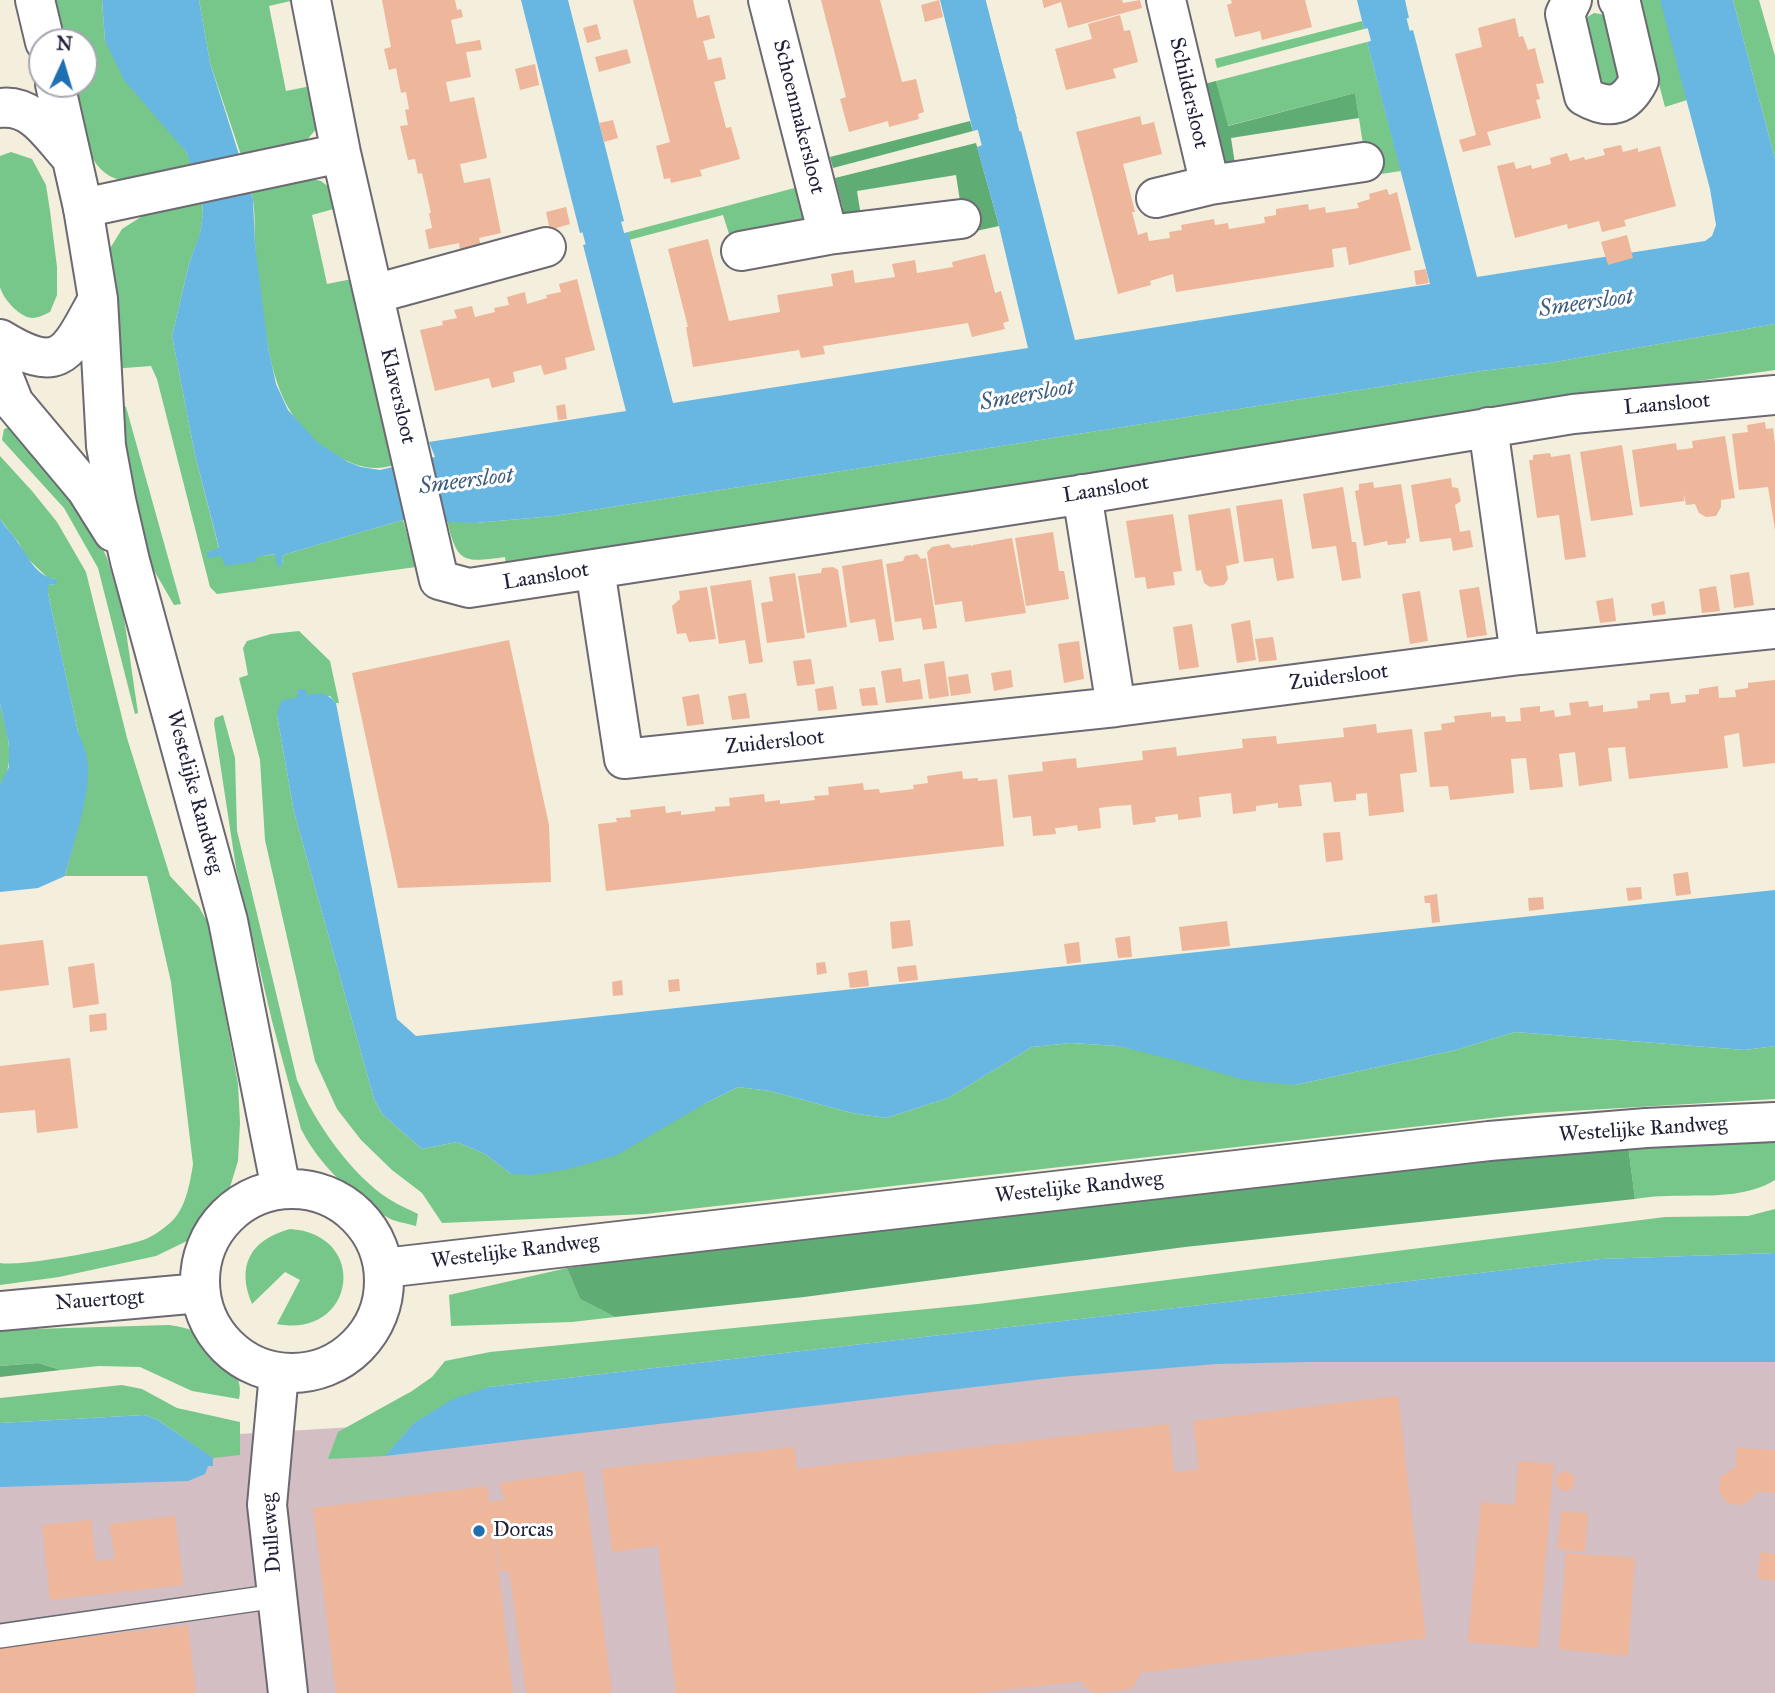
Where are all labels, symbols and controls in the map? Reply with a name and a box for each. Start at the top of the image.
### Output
north arrow [28,28,98,98]
text: N [56,32,73,56]
street label: Schildersloot [1163,35,1213,151]
street label: Schoenmakersloot [767,37,829,197]
water label: Smeersloot [1537,284,1635,324]
street label: Klaversloot [374,345,420,447]
water label: Smeersloot [978,374,1076,418]
street label: Laansloot [1623,389,1711,421]
water label: Smeersloot [417,463,515,501]
street label: Laansloot [1061,471,1151,509]
street label: Laansloot [501,558,591,596]
street label: Zuidersloot [1288,659,1390,697]
street label: Westelijke Randweg [160,707,228,877]
street label: Zuidersloot [724,725,826,761]
street label: Westelijke Randweg [1558,1112,1728,1148]
street label: Westelijke Randweg [994,1167,1164,1209]
street label: Westelijke Randweg [430,1229,600,1275]
street label: Nauertogt [55,1285,145,1317]
street label: Dulleweg [257,1492,287,1574]
place label: Dorcas [493,1518,553,1544]
marker: Dorcas [471,1523,487,1539]

